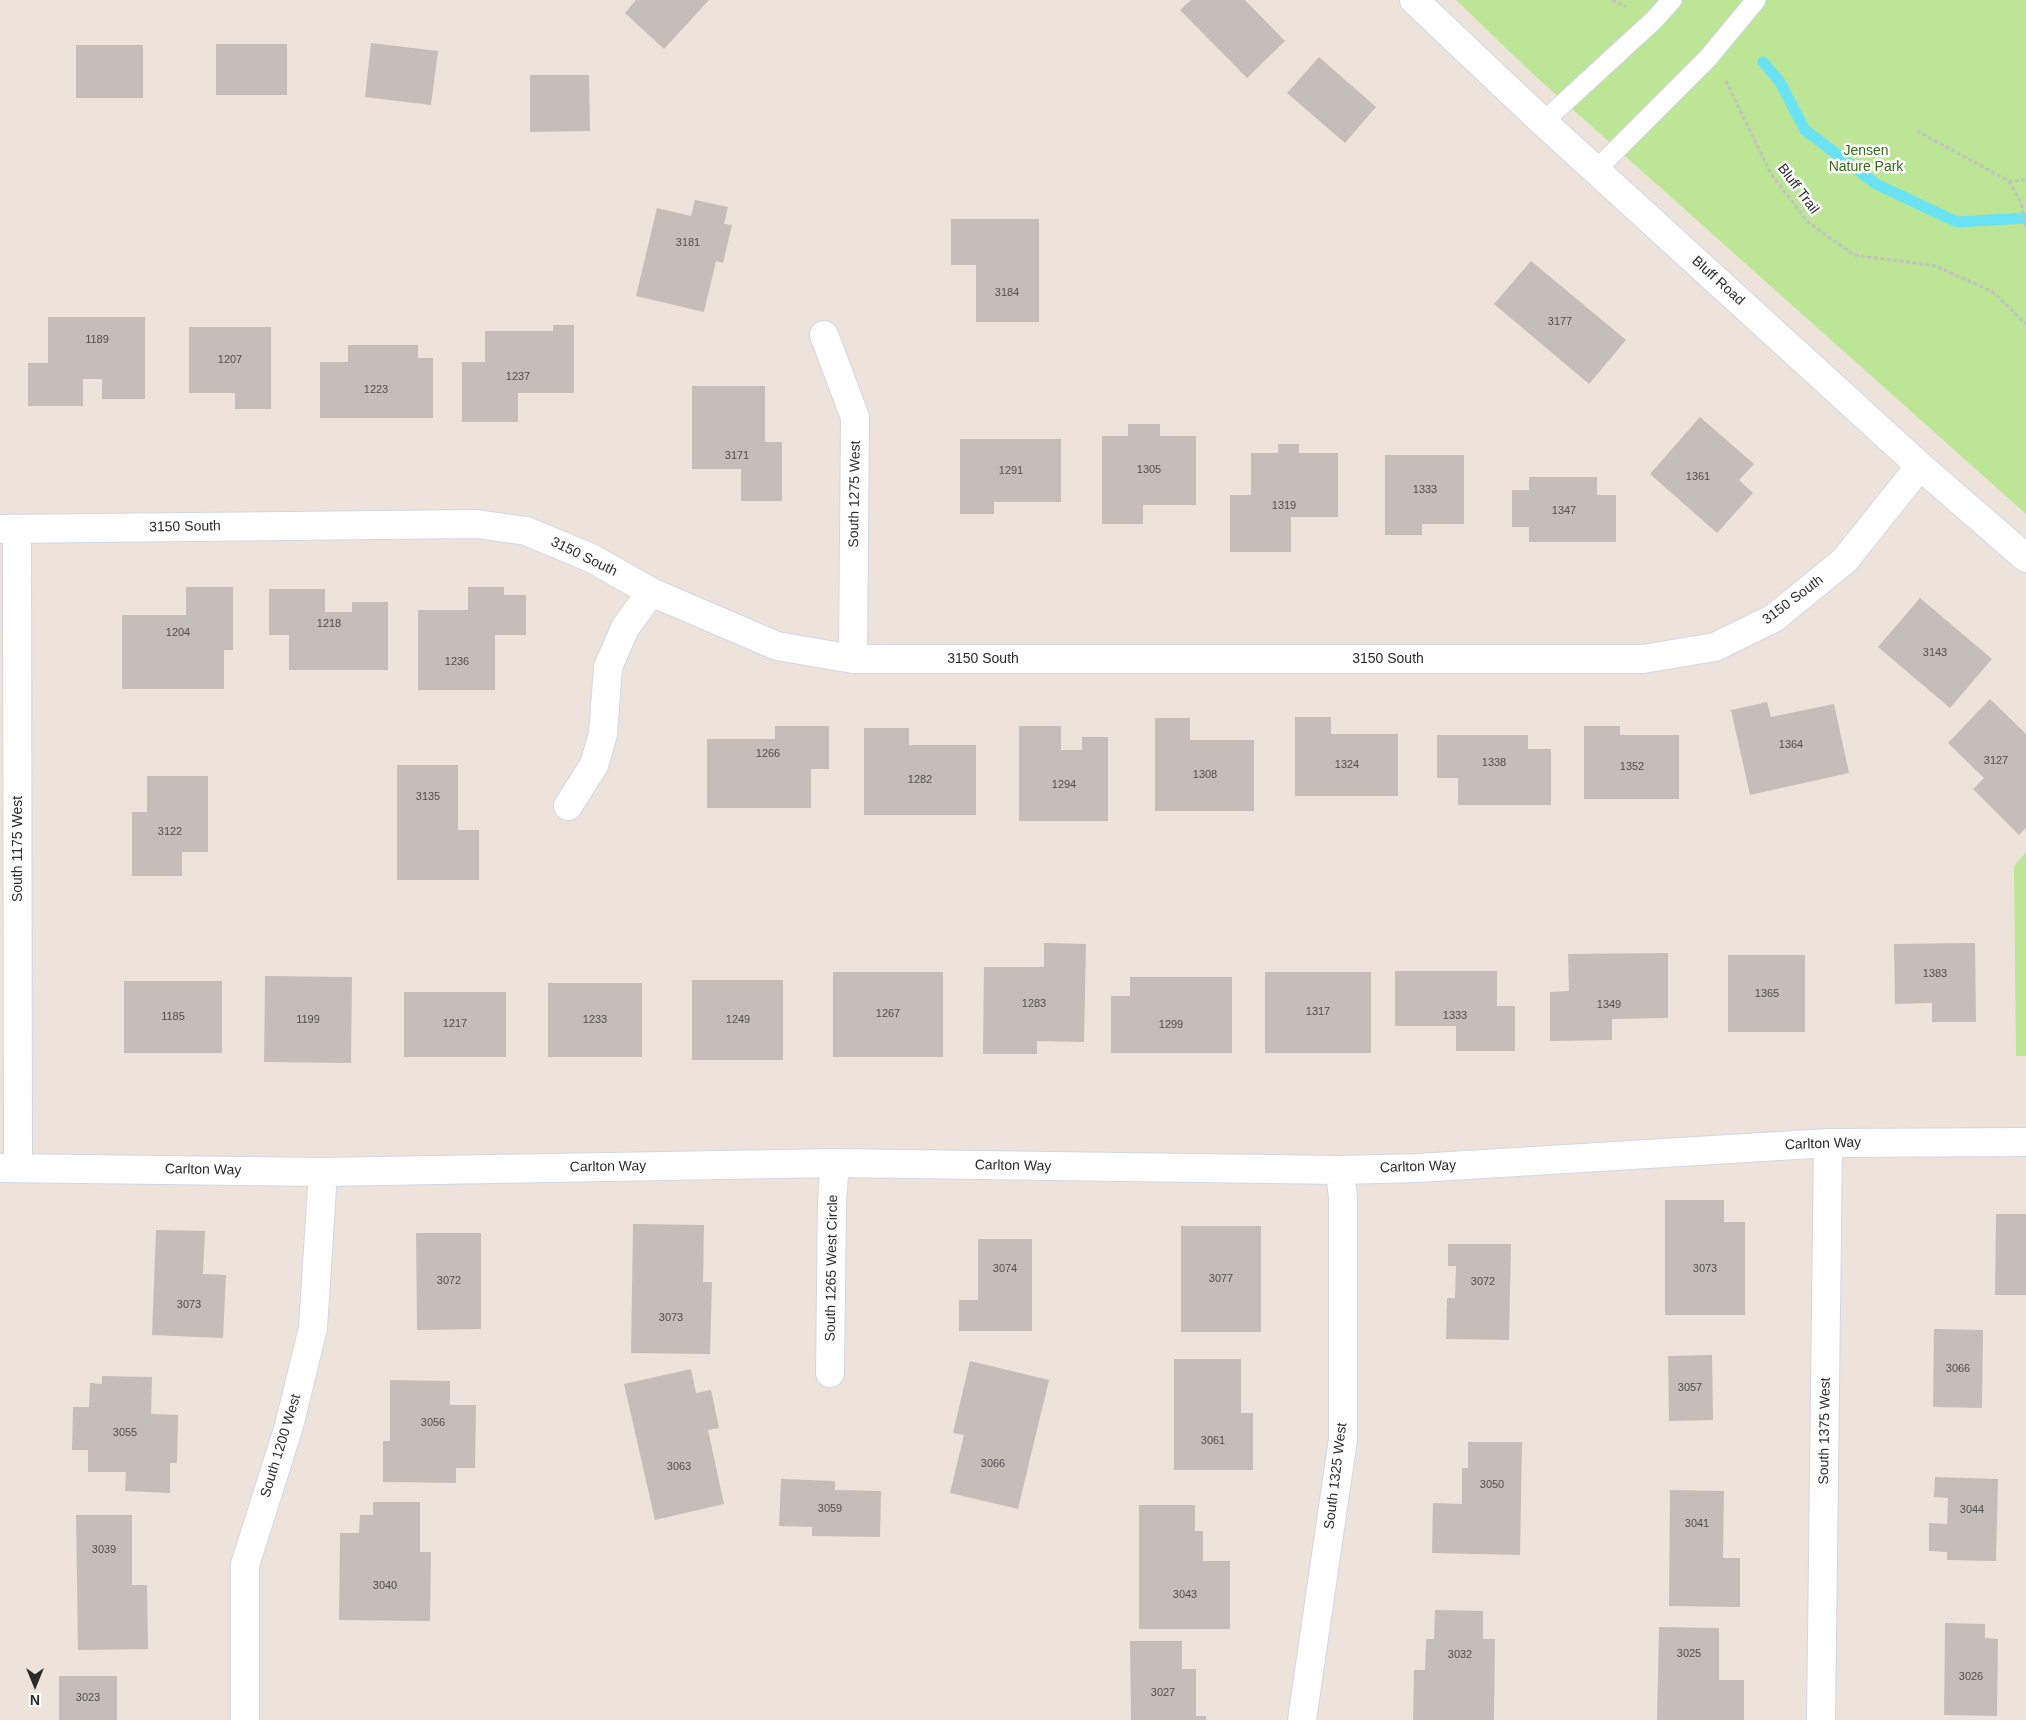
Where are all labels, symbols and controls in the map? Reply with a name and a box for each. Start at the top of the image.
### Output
park label: Jensen Nature Park [1829,143,1903,176]
street label: Bluff Trail [1774,161,1822,217]
house number: 3181 [676,236,700,250]
street label: Bluff Road [1688,253,1748,309]
house number: 3184 [995,286,1019,300]
house number: 3177 [1548,315,1572,329]
house number: 1189 [85,333,109,347]
house number: 1207 [218,353,242,367]
house number: 1237 [506,370,530,384]
house number: 1223 [364,383,388,397]
street label: South 1275 West [846,440,864,548]
house number: 3171 [725,449,749,463]
house number: 1305 [1137,463,1161,477]
house number: 1291 [999,464,1023,478]
house number: 1361 [1686,470,1710,484]
house number: 1333 [1413,483,1437,497]
house number: 1319 [1272,499,1296,513]
house number: 1347 [1552,504,1576,518]
street label: 3150 South [149,518,221,536]
street label: 3150 South [548,534,620,580]
street label: 3150 South [1759,572,1827,628]
house number: 1218 [317,617,341,631]
house number: 1204 [166,626,190,640]
house number: 3143 [1923,646,1947,660]
street label: 3150 South [947,651,1019,667]
street label: 3150 South [1352,651,1424,667]
house number: 1236 [445,655,469,669]
house number: 1364 [1779,738,1803,752]
house number: 1266 [756,747,780,761]
house number: 3127 [1984,754,2008,768]
house number: 1338 [1482,756,1506,770]
house number: 1324 [1335,758,1359,772]
house number: 1352 [1620,760,1644,774]
house number: 1308 [1193,768,1217,782]
house number: 1282 [908,773,932,787]
house number: 1294 [1052,778,1076,792]
house number: 3135 [416,790,440,804]
street label: South 1175 West [10,796,26,902]
house number: 3122 [158,825,182,839]
house number: 1383 [1923,967,1947,981]
house number: 1365 [1755,987,1779,1001]
house number: 1283 [1022,997,1046,1011]
house number: 1349 [1597,998,1621,1012]
house number: 1317 [1306,1005,1330,1019]
house number: 1267 [876,1007,900,1021]
house number: 1333 [1443,1009,1467,1023]
house number: 1185 [161,1010,185,1024]
house number: 1199 [296,1013,320,1027]
house number: 1233 [583,1013,607,1027]
house number: 1249 [726,1013,750,1027]
house number: 1217 [443,1017,467,1031]
house number: 1299 [1159,1018,1183,1032]
street label: Carlton Way [1784,1134,1862,1154]
street label: Carlton Way [975,1157,1051,1175]
street label: Carlton Way [1379,1157,1457,1177]
street label: Carlton Way [570,1158,646,1176]
street label: Carlton Way [165,1161,241,1179]
street label: South 1265 West Circle [822,1194,842,1342]
house number: 3074 [993,1262,1017,1276]
house number: 3073 [1693,1262,1717,1276]
house number: 3077 [1209,1272,1233,1286]
house number: 3072 [437,1274,461,1288]
house number: 3072 [1471,1275,1495,1289]
house number: 3073 [177,1298,201,1312]
house number: 3073 [659,1311,683,1325]
house number: 3066 [1946,1362,1970,1376]
street label: South 1375 West [1816,1377,1834,1485]
house number: 3057 [1678,1381,1702,1395]
street label: South 1200 West [257,1392,305,1500]
house number: 3056 [421,1416,445,1430]
street label: South 1325 West [1321,1422,1351,1530]
house number: 3055 [113,1426,137,1440]
house number: 3061 [1201,1434,1225,1448]
house number: 3066 [981,1457,1005,1471]
house number: 3063 [667,1460,691,1474]
house number: 3050 [1480,1478,1504,1492]
house number: 3059 [818,1502,842,1516]
house number: 3044 [1960,1503,1984,1517]
house number: 3041 [1685,1517,1709,1531]
house number: 3039 [92,1543,116,1557]
house number: 3040 [373,1579,397,1593]
house number: 3043 [1173,1588,1197,1602]
house number: 3025 [1677,1647,1701,1661]
house number: 3032 [1448,1648,1472,1662]
north arrow [10,1660,60,1710]
house number: 3026 [1959,1670,1983,1684]
house number: 3027 [1151,1686,1175,1700]
house number: 3023 [76,1691,100,1705]
text: N [30,1692,40,1708]

